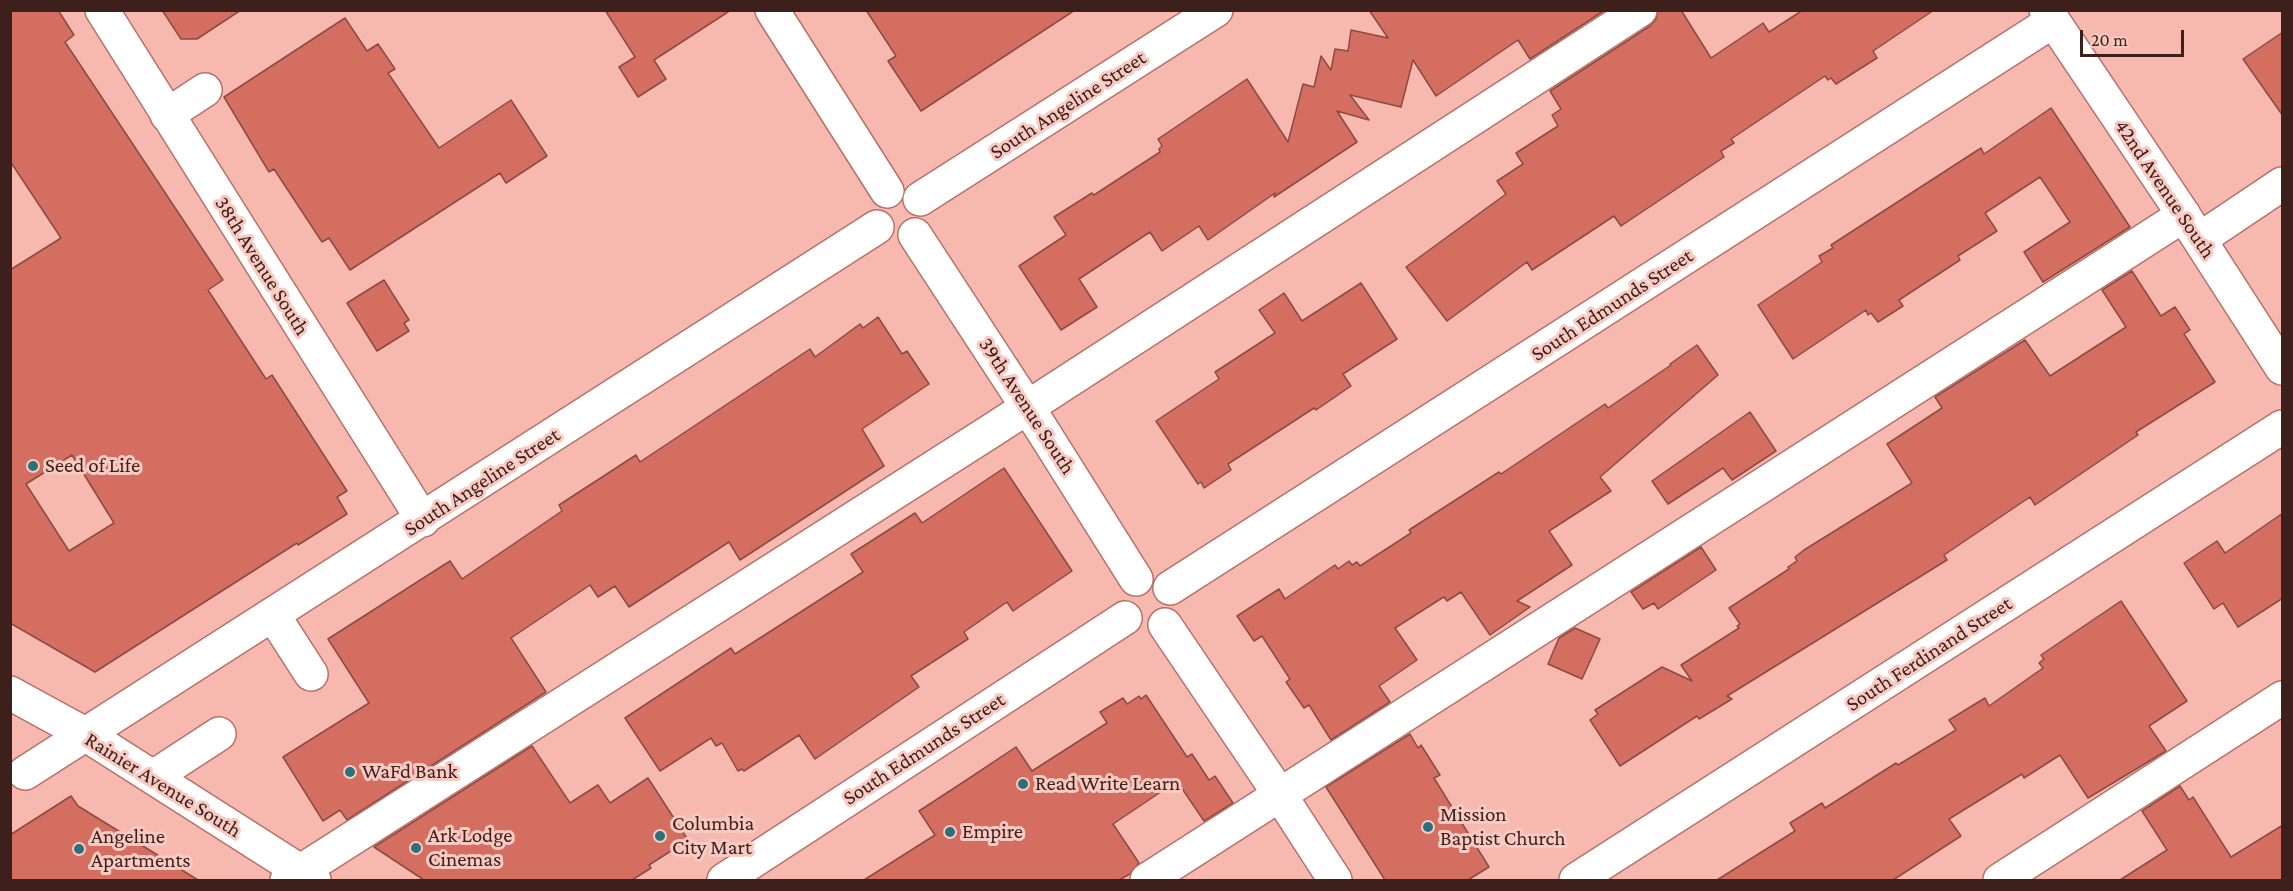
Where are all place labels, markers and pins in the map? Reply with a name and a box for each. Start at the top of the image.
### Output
place label: Seed of Life [45,453,140,479]
marker: Seed of Life [26,459,40,473]
place label: WaFd Bank [362,759,457,785]
marker: WaFd Bank [343,765,357,779]
place label: Read Write Learn [1035,771,1180,797]
marker: Read Write Learn [1016,777,1030,791]
place label: Mission Baptist Church [1440,802,1566,852]
place label: Columbia City Mart [672,811,754,861]
place label: Empire [962,819,1023,845]
marker: Mission Baptist Church [1421,820,1435,834]
place label: Ark Lodge Cinemas [428,823,512,873]
place label: Angeline Apartments [91,824,190,874]
marker: Empire [943,825,957,839]
marker: Columbia City Mart [653,829,667,843]
marker: Ark Lodge Cinemas [409,841,423,855]
marker: Angeline Apartments [72,842,86,856]

